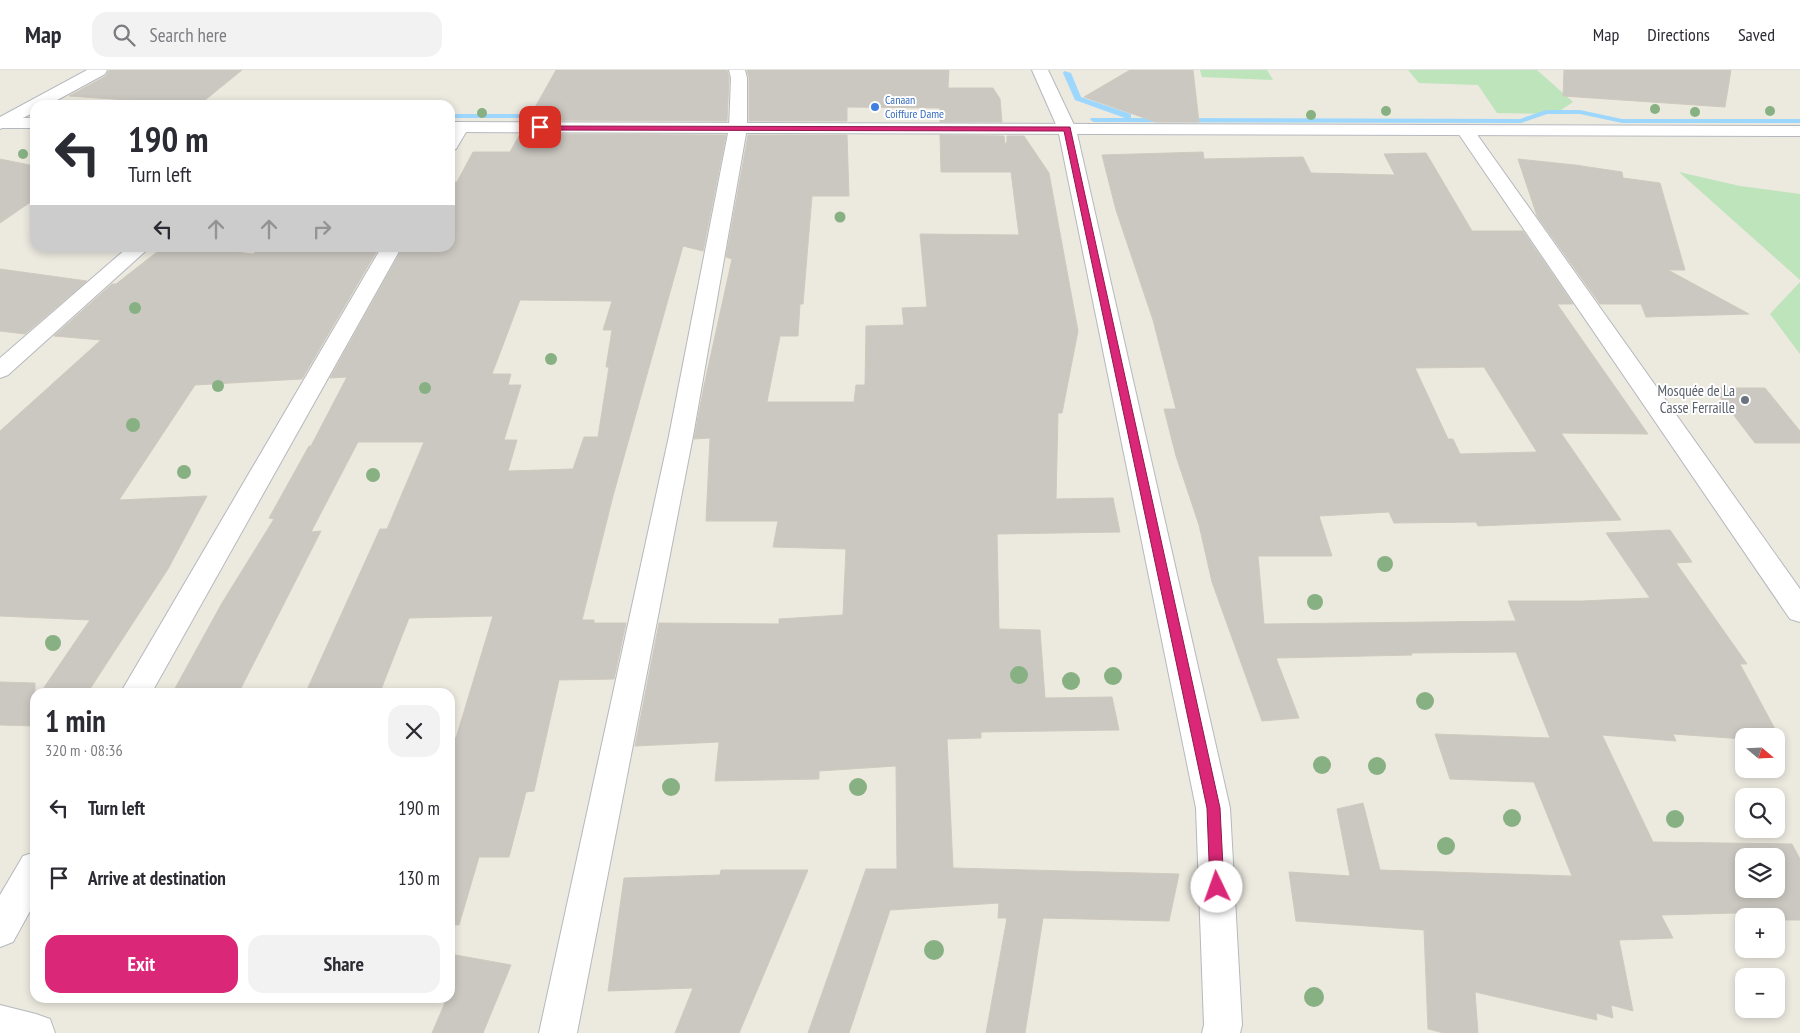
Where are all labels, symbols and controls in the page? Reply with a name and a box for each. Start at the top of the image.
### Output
search box [92,12,442,57]
text: Map [25,19,62,50]
icon: search [110,21,138,49]
text: Search here [150,23,227,47]
text: Map [1593,23,1619,46]
text: Directions [1647,23,1710,46]
text: Saved [1738,23,1775,46]
place label: Canaan Coiffure Dame [885,92,944,121]
marker: Canaan Coiffure Dame [869,101,881,113]
pin [519,106,561,148]
icon: arrive [526,113,554,141]
text: 190 m [128,116,209,162]
icon: left [45,120,110,185]
text: Turn left [128,160,192,188]
icon: left [149,215,177,243]
icon: ahead [202,215,230,243]
icon: ahead [255,215,283,243]
icon: right [308,215,336,243]
place label: Mosquée de La Casse Ferraille [1658,381,1735,417]
marker: Mosquée de La Casse Ferraille [1739,394,1751,406]
text: 1 min [45,701,106,740]
button: close [388,705,440,757]
north arrow [1735,728,1785,778]
map controls [1735,728,1785,1018]
text: 320 m · 08:36 [45,740,123,760]
button: search [1735,788,1785,838]
icon: left [45,794,73,822]
text: Turn left [88,796,145,820]
text: 190 m [398,796,440,820]
button: layers [1735,848,1785,898]
position arrow [1190,860,1242,912]
icon: arrive [45,864,73,892]
text: Arrive at destination [88,866,226,890]
text: 130 m [398,866,440,890]
button: + [1735,908,1785,958]
button: Exit [45,935,238,993]
button: Share [248,935,440,993]
button: − [1735,968,1785,1018]

